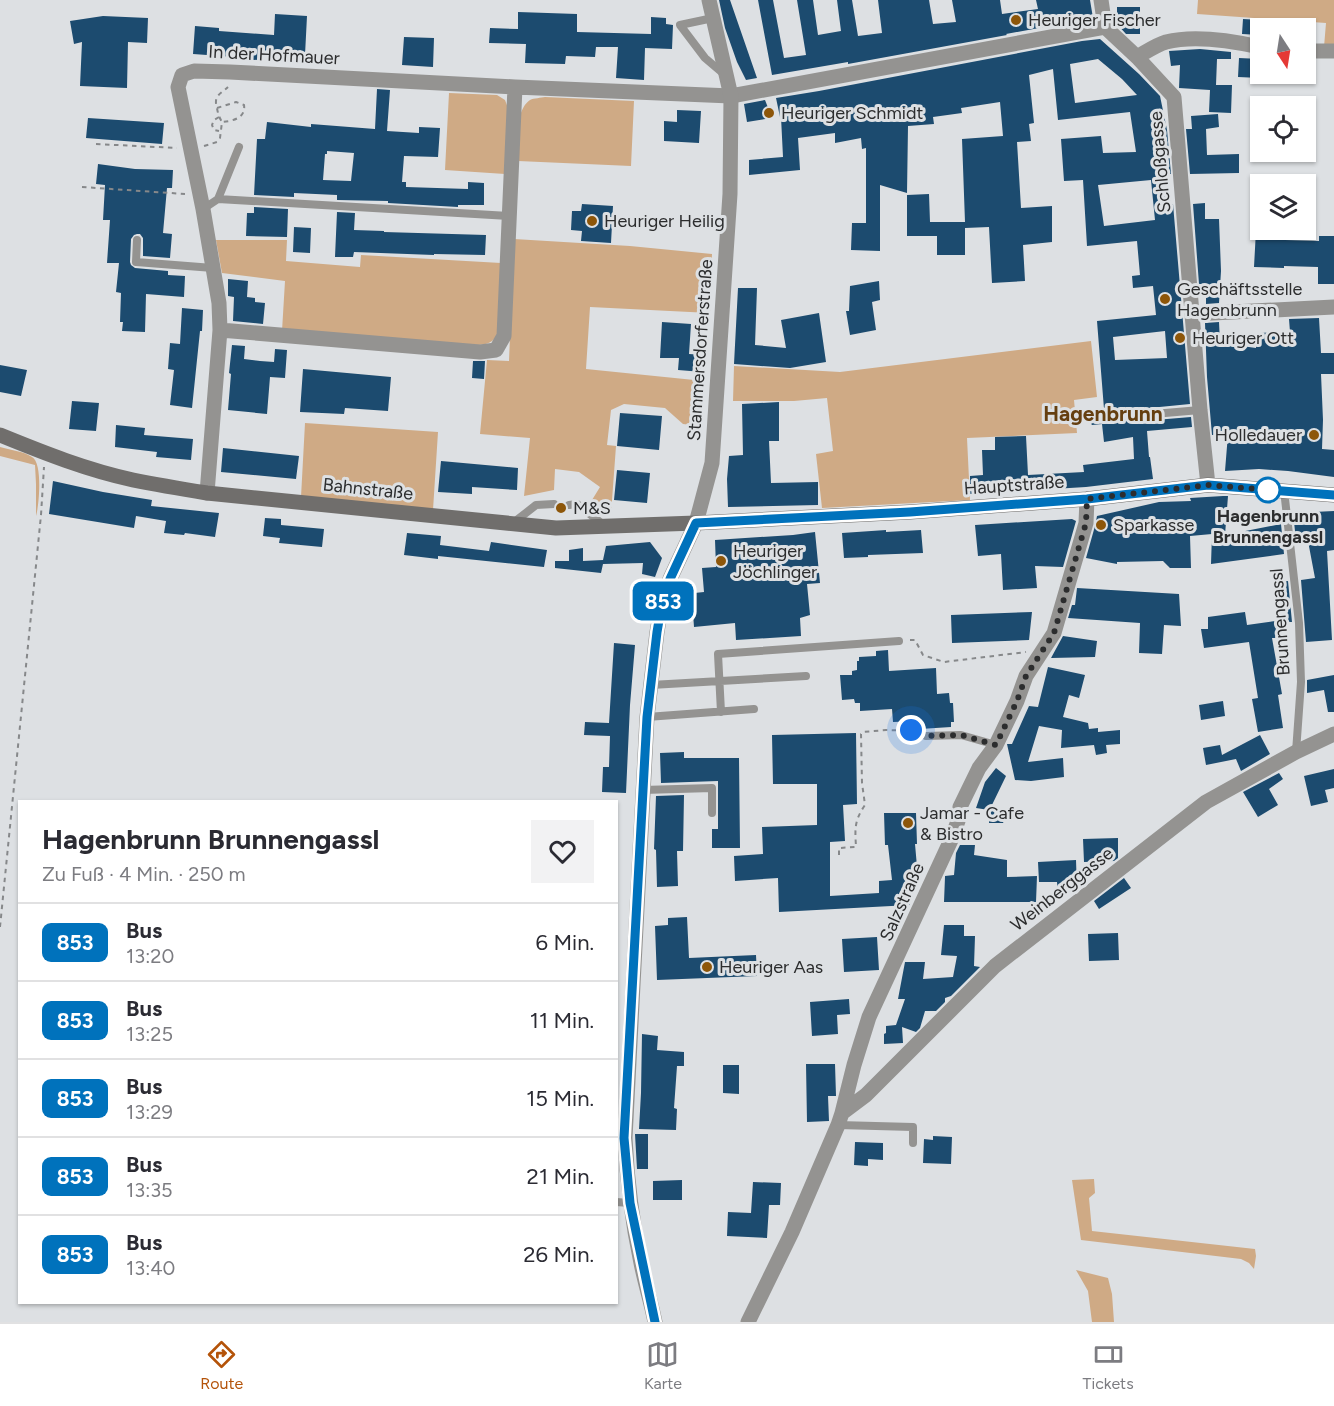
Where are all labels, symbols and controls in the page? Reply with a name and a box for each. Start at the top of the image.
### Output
place label: Heuriger Fischer [1028,9,1161,31]
marker: Heuriger Fischer [1009,13,1023,27]
north arrow [1250,18,1316,84]
map controls [1250,18,1316,240]
street label: In der Hofmauer [208,41,340,69]
button: locate [1250,96,1316,162]
place label: Heuriger Schmidt [781,102,923,124]
marker: Heuriger Schmidt [762,106,776,120]
street label: Schloßgasse [1145,110,1175,214]
button: layers [1250,174,1316,240]
place label: Heuriger Heilig [604,210,725,232]
marker: Heuriger Heilig [585,214,599,228]
street label: Stammersdorferstraße [683,258,717,442]
place label: Geschäftsstelle Hagenbrunn [1177,278,1303,321]
marker: Geschäftsstelle Hagenbrunn [1158,292,1172,306]
place label: Heuriger Ott [1192,327,1294,349]
marker: Heuriger Ott [1173,331,1187,345]
district label: Hagenbrunn [1043,401,1163,426]
place label: Holledauer [1215,424,1302,446]
marker: Holledauer [1307,428,1321,442]
street label: Hauptstraße [963,471,1065,499]
street label: Bahnstraße [322,473,414,505]
marker: Hagenbrunn Brunnengassl [1255,477,1281,503]
place label: M&S [573,497,611,519]
marker: M&S [554,501,568,515]
place label: Hagenbrunn Brunnengassl [1213,505,1323,548]
place label: Sparkasse [1113,514,1194,536]
marker: Sparkasse [1094,518,1108,532]
place label: Heuriger Jöchlinger [733,540,817,583]
marker: Heuriger Jöchlinger [714,554,728,568]
street label: Brunnengassl [1265,568,1295,676]
line badge: 853 [628,582,698,620]
text: 853 [645,589,681,614]
your location [896,715,926,745]
place label: Jamar - Cafe & Bistro [920,802,1024,845]
marker: Jamar - Cafe & Bistro [901,816,915,830]
button: heart [531,820,594,883]
text: Hagenbrunn Brunnengassl [42,822,379,856]
street label: Weinberggasse [1006,842,1118,936]
street label: Salzstraße [875,859,929,945]
text: Zu Fuß · 4 Min. · 250 m [42,862,246,886]
text: Bus [126,917,162,944]
text: 6 Min. [536,929,594,956]
text: 853 [57,930,93,955]
text: 13:20 [126,944,174,968]
place label: Heuriger Aas [719,956,823,978]
marker: Heuriger Aas [700,960,714,974]
text: Bus [126,995,162,1022]
text: 11 Min. [530,1007,594,1034]
text: 853 [57,1008,93,1033]
text: 13:25 [126,1022,173,1046]
text: Bus [126,1073,162,1100]
text: 15 Min. [526,1085,594,1112]
text: 853 [57,1086,93,1111]
text: 13:29 [126,1100,173,1124]
text: Bus [126,1151,162,1178]
text: 21 Min. [527,1163,594,1190]
text: 853 [57,1164,93,1189]
text: 13:35 [126,1178,173,1202]
text: Bus [126,1229,162,1256]
text: 26 Min. [523,1241,594,1268]
text: 853 [57,1242,93,1267]
text: 13:40 [126,1256,175,1280]
tab: Route [200,1338,243,1393]
tab: Karte [644,1338,682,1393]
tab: Tickets [1083,1338,1134,1393]

